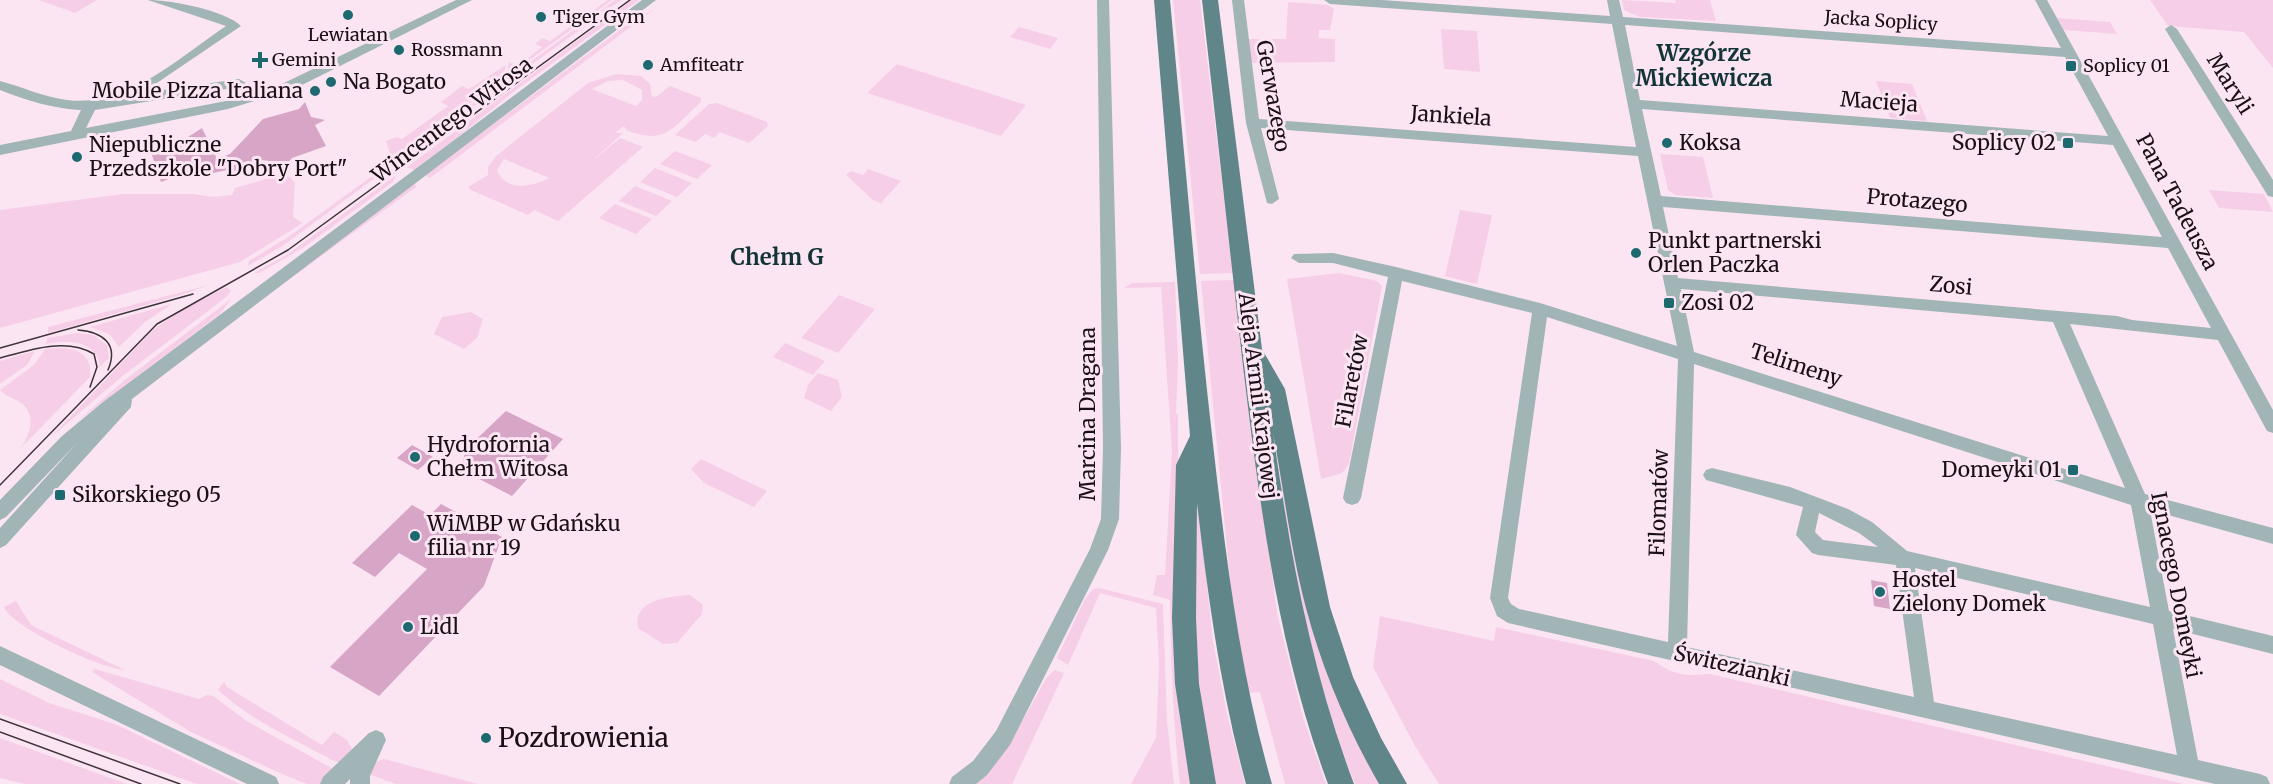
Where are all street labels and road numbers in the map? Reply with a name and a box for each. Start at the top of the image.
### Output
street label: Jacka Soplicy [1823,5,1939,36]
street label: Gerwazego [1250,38,1297,154]
street label: Maryli [2201,48,2260,119]
street label: Wincentego Witosa [365,50,537,189]
street label: Macieja [1839,85,1919,118]
street label: Jankiela [1409,99,1492,132]
street label: Pana Tadeusza [2130,129,2225,275]
street label: Protazego [1865,183,1969,218]
street label: Zosi [1929,270,1974,301]
street label: Aleja Armii Krajowej [1232,290,1285,501]
street label: Marcina Dragana [1074,327,1101,501]
street label: Filaretów [1329,332,1374,430]
street label: Telimeny [1747,337,1846,392]
street label: Filomatów [1643,448,1674,557]
street label: Ignacego Domeyki [2145,490,2208,680]
street label: Świtezianki [1671,639,1793,692]

